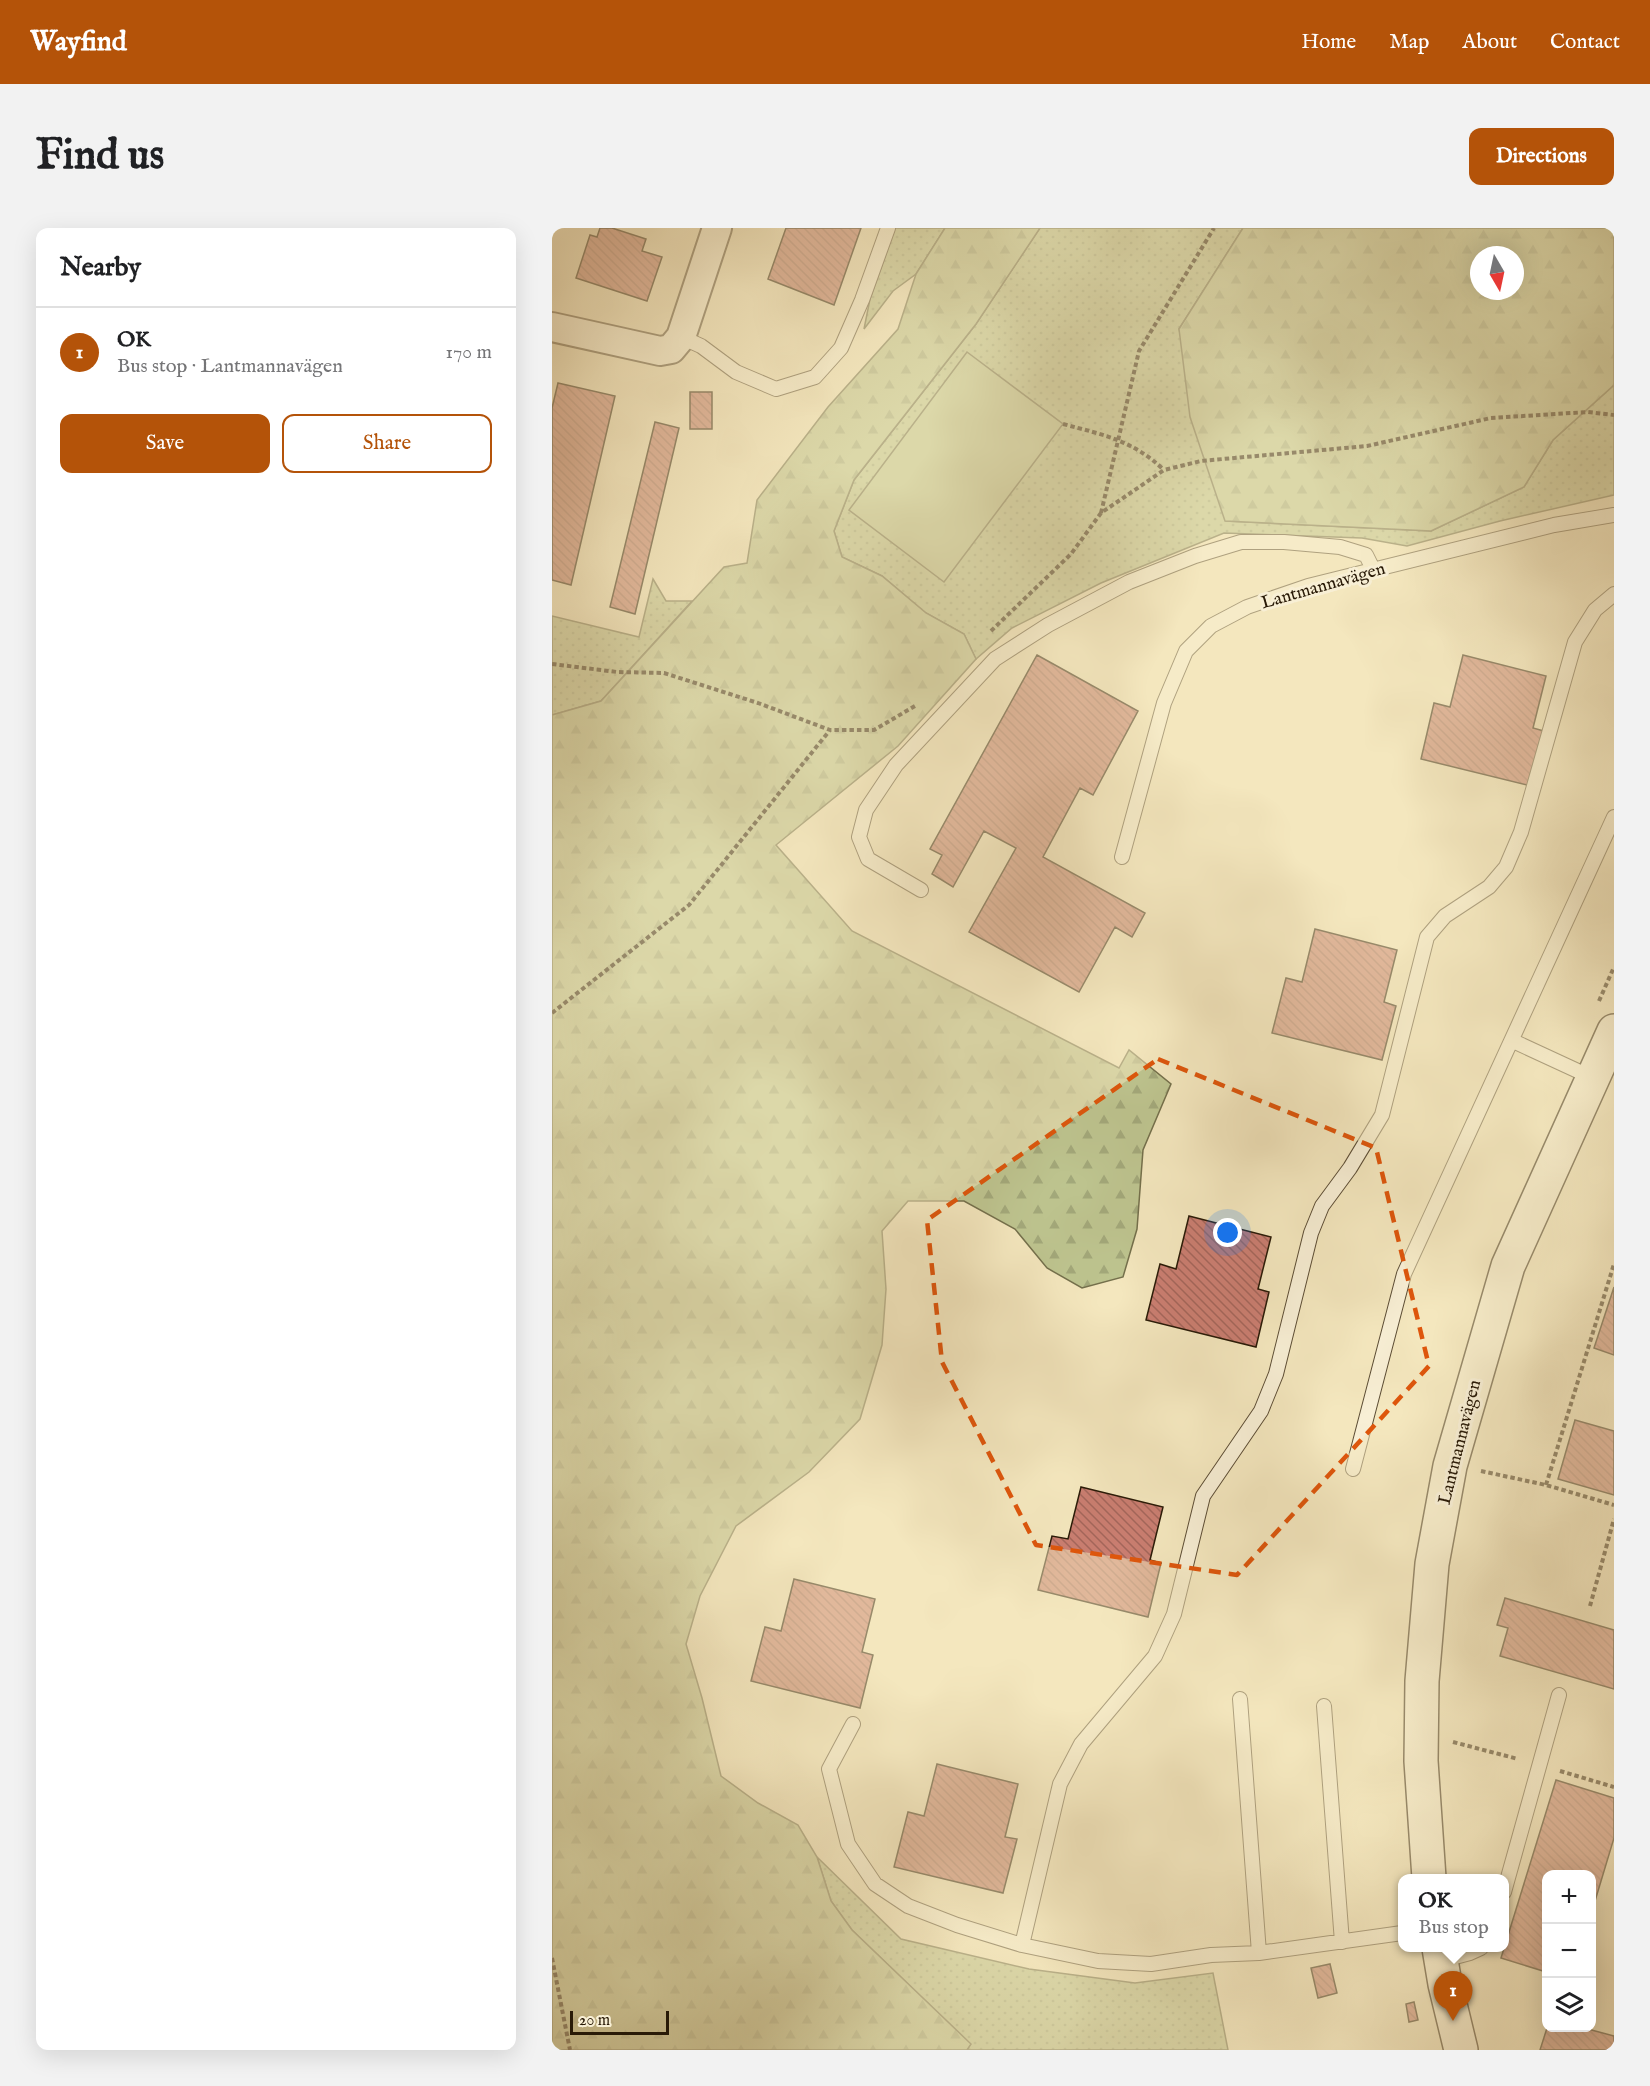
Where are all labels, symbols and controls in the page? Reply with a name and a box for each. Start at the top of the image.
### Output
text: Wayfind [30,25,127,60]
text: Home [1301,29,1356,56]
text: Map [1389,29,1429,56]
text: About [1462,29,1517,56]
text: Contact [1550,29,1620,56]
button: Directions [1469,128,1614,185]
text: Find us [36,130,164,183]
north arrow [1470,246,1524,300]
text: Nearby [60,251,141,284]
text: OK [117,326,151,354]
text: 1 [76,340,83,365]
text: 170 m [446,340,492,365]
text: Bus stop · Lantmannavägen [117,354,343,379]
button: Save [60,414,270,473]
button: Share [282,414,492,473]
street label: Lantmannavägen [1259,558,1389,615]
your location [1213,1218,1242,1247]
street label: Lantmannavägen [1434,1377,1487,1507]
map controls [1542,1870,1596,2032]
button: + [1542,1870,1596,1924]
popup [1398,1874,1509,1952]
text: OK [1418,1887,1452,1915]
text: Bus stop [1418,1915,1489,1940]
button: − [1542,1924,1596,1978]
pin: 1 [1434,1972,1472,2021]
button: layers [1542,1978,1596,2032]
scale bar [570,2008,669,2036]
text: 20 m [579,2011,610,2031]

